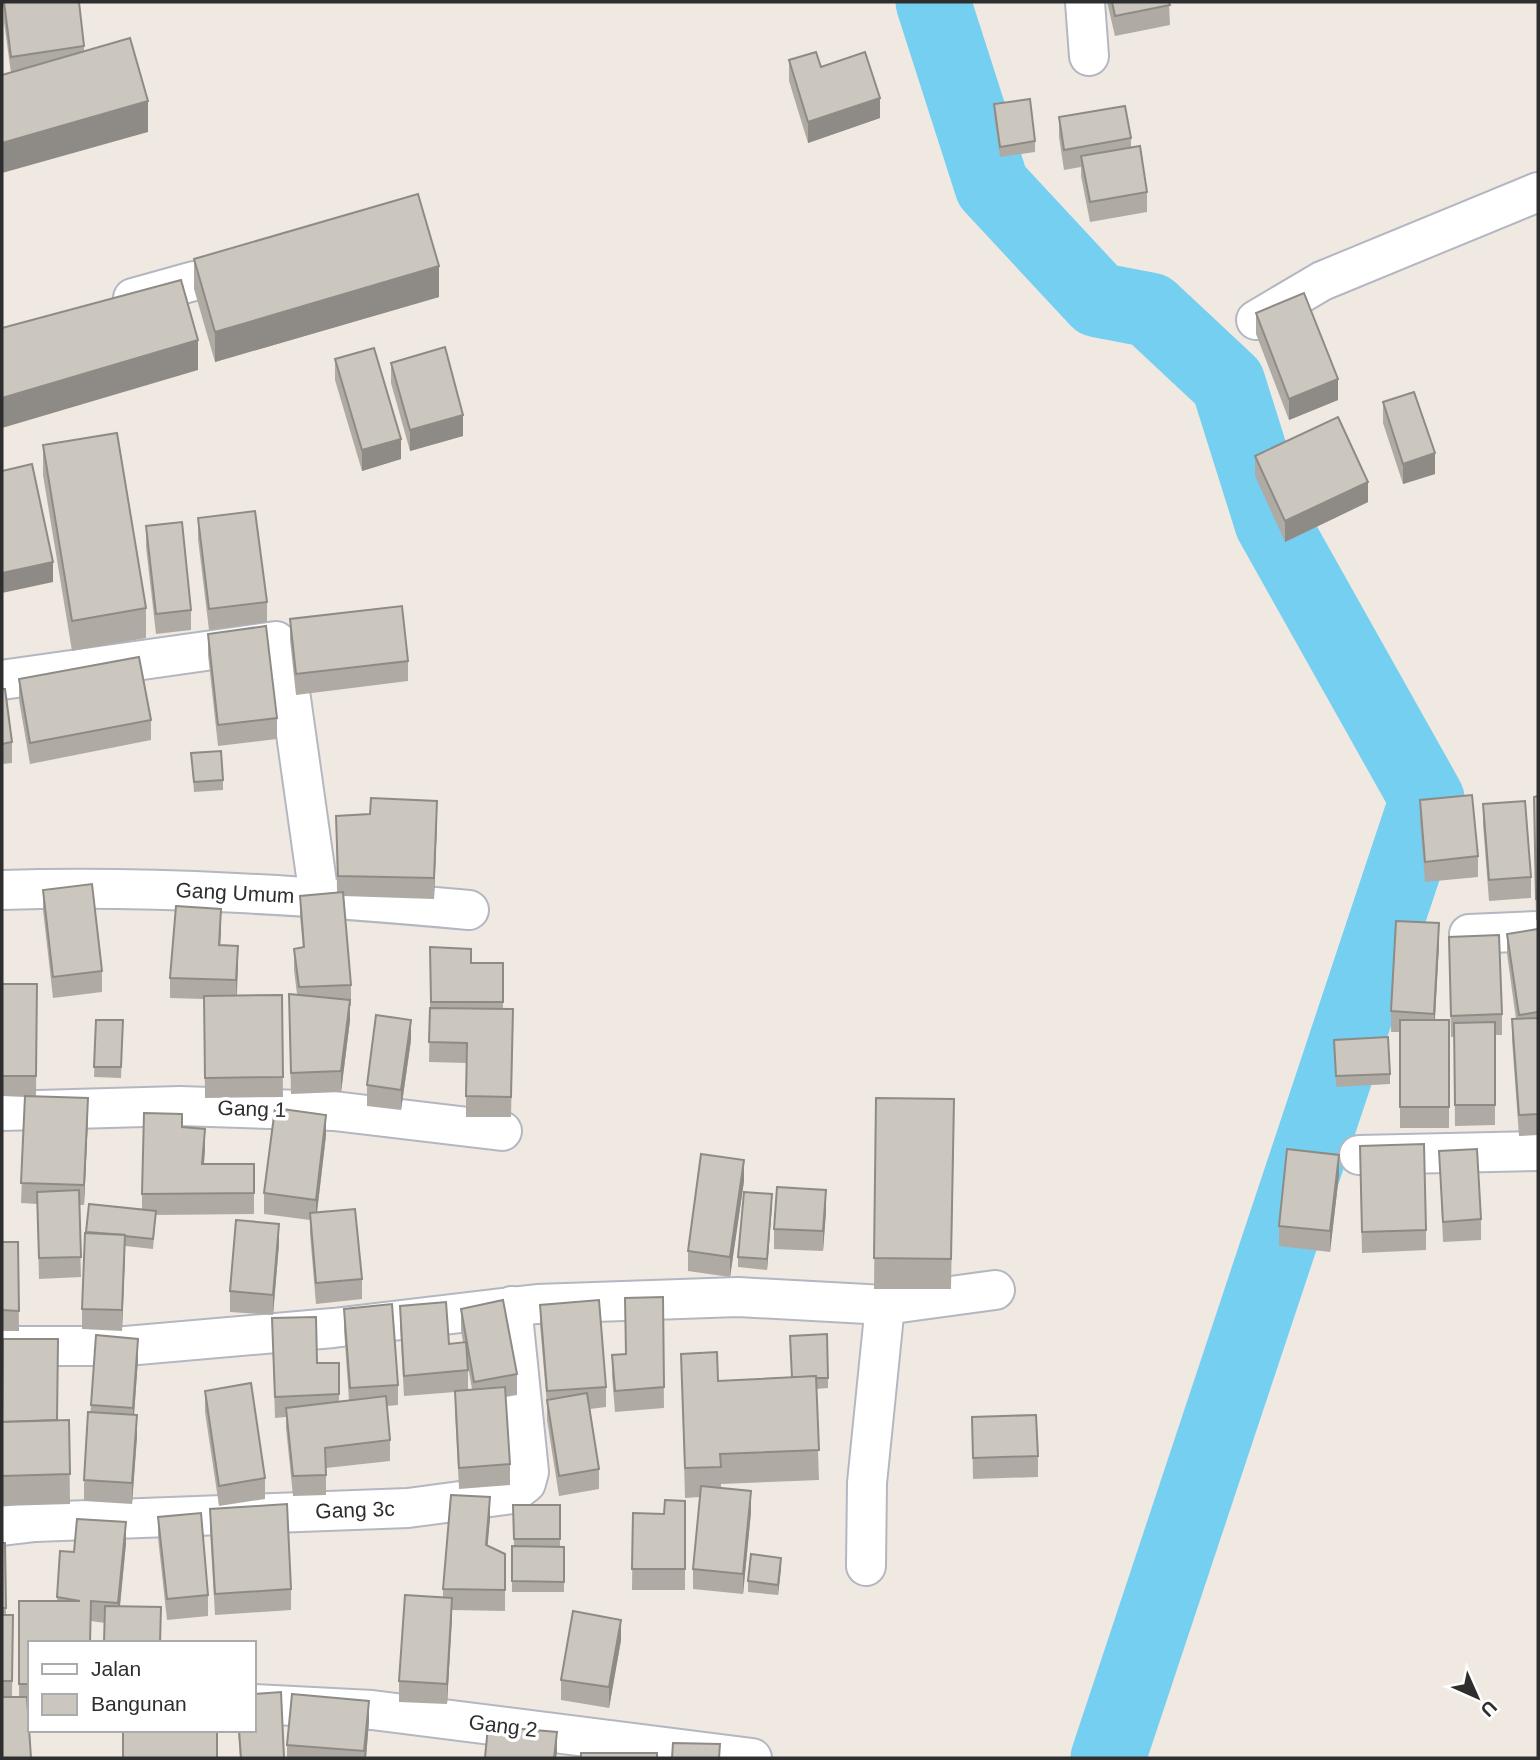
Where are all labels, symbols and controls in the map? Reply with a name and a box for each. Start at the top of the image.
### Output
street label: Gang Umum [175,878,295,907]
street label: Gang 1 [217,1096,287,1121]
street label: Gang 3c [315,1497,395,1522]
legend [28,1641,256,1732]
text: Jalan [91,1657,141,1680]
north arrow [1442,1662,1512,1732]
text: Bangunan [91,1692,187,1715]
text: U [1476,1696,1501,1721]
street label: Gang 2 [467,1710,539,1741]

